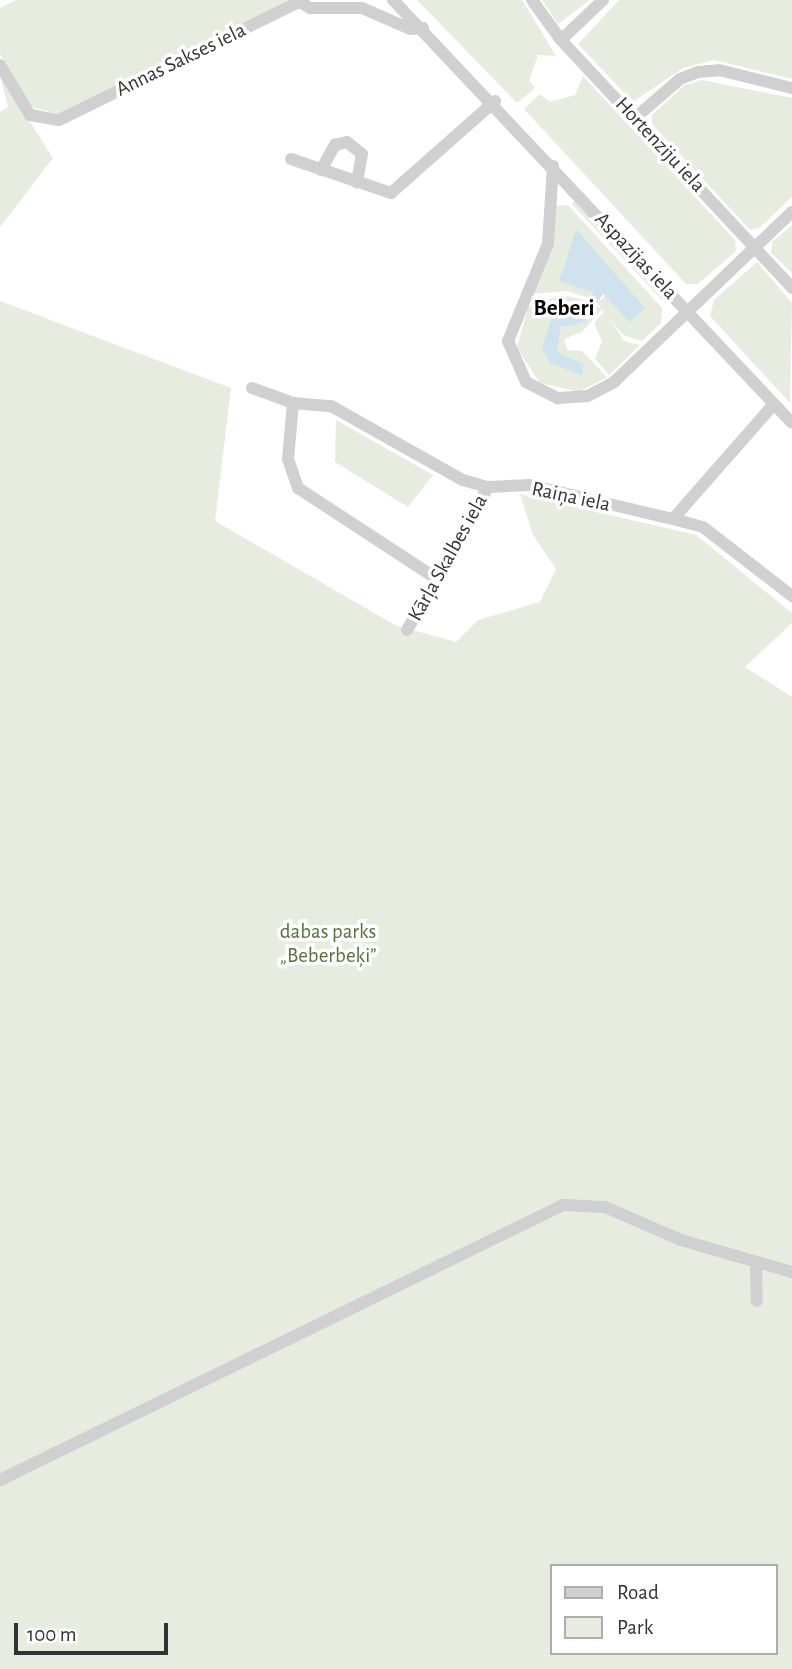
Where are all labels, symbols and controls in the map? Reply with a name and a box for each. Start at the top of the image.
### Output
street label: Annas Sakses iela [112,18,250,102]
street label: Hortenziju iela [610,92,710,198]
street label: Aspazijas iela [589,207,683,305]
district label: Beberi [534,295,594,323]
street label: Raiņa iela [529,476,613,518]
street label: Kārļa Skalbes iela [403,490,493,626]
park label: dabas parks „Beberbeķi” [280,919,376,969]
legend [550,1564,778,1655]
text: Road [617,1582,659,1603]
scale bar [18,1610,172,1654]
text: Park [617,1617,653,1638]
text: 100 m [27,1624,77,1645]

